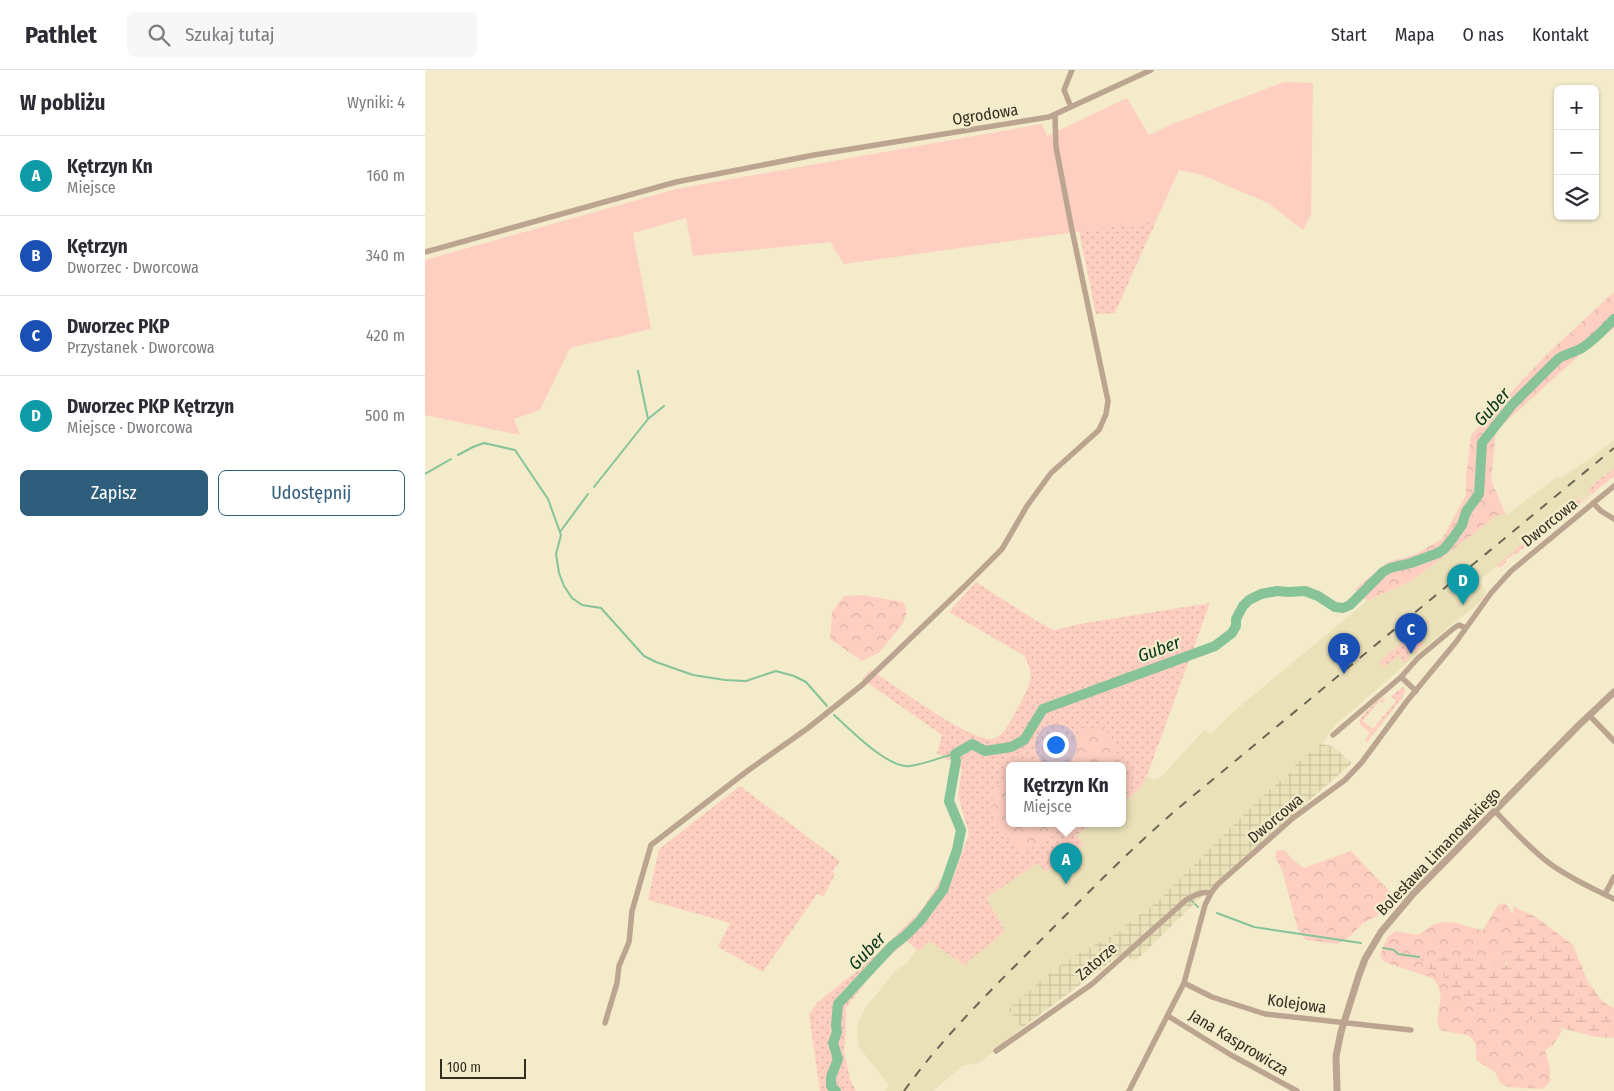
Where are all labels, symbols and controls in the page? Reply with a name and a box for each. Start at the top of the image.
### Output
search box [127,12,477,57]
text: Pathlet [25,21,97,49]
icon: search [145,21,173,49]
text: Szukaj tutaj [185,23,275,46]
text: Start [1331,24,1367,46]
text: Mapa [1395,24,1435,46]
text: O nas [1463,24,1504,46]
text: Kontakt [1532,24,1589,46]
map controls [1554,85,1599,220]
button: + [1554,85,1599,130]
text: W pobliżu [20,90,105,116]
text: Wyniki: 4 [347,93,405,112]
street label: Ogrodowa [951,100,1019,129]
button: − [1554,130,1599,175]
text: Kętrzyn Kn [67,155,153,178]
text: A [32,166,40,185]
text: 160 m [366,166,405,185]
button: layers [1554,175,1599,220]
text: Miejsce [67,178,116,197]
text: Kętrzyn [67,235,128,258]
text: B [32,246,40,265]
text: 340 m [366,246,405,265]
text: Dworzec · Dworcowa [67,258,199,277]
text: Dworzec PKP [67,315,170,338]
text: C [32,326,40,345]
text: 420 m [366,326,405,345]
text: Przystanek · Dworcowa [67,338,215,357]
water label: Guber [1469,383,1515,431]
text: Dworzec PKP Kętrzyn [67,395,234,418]
text: D [31,406,41,425]
text: 500 m [365,406,405,425]
text: Miejsce · Dworcowa [67,418,193,437]
button: Zapisz [20,470,208,516]
button: Udostępnij [218,470,405,516]
street label: Dworcowa [1518,494,1581,551]
pin: D [1447,564,1479,605]
pin: C [1395,613,1427,654]
water label: Guber [1135,631,1184,667]
pin: B [1328,633,1360,674]
your location [1043,732,1069,758]
popup [1006,762,1126,827]
text: Kętrzyn Kn [1023,774,1109,797]
street label: Bolesława Limanowskiego [1372,783,1504,919]
street label: Dworcowa [1244,790,1307,847]
text: Miejsce [1023,797,1072,816]
pin: A [1050,843,1082,884]
water label: Guber [844,927,891,974]
street label: Zatorze [1072,938,1121,984]
street label: Kolejowa [1266,990,1328,1017]
street label: Jana Kasprowicza [1186,1005,1292,1080]
scale bar [440,1056,526,1079]
text: 100 m [447,1059,481,1076]

